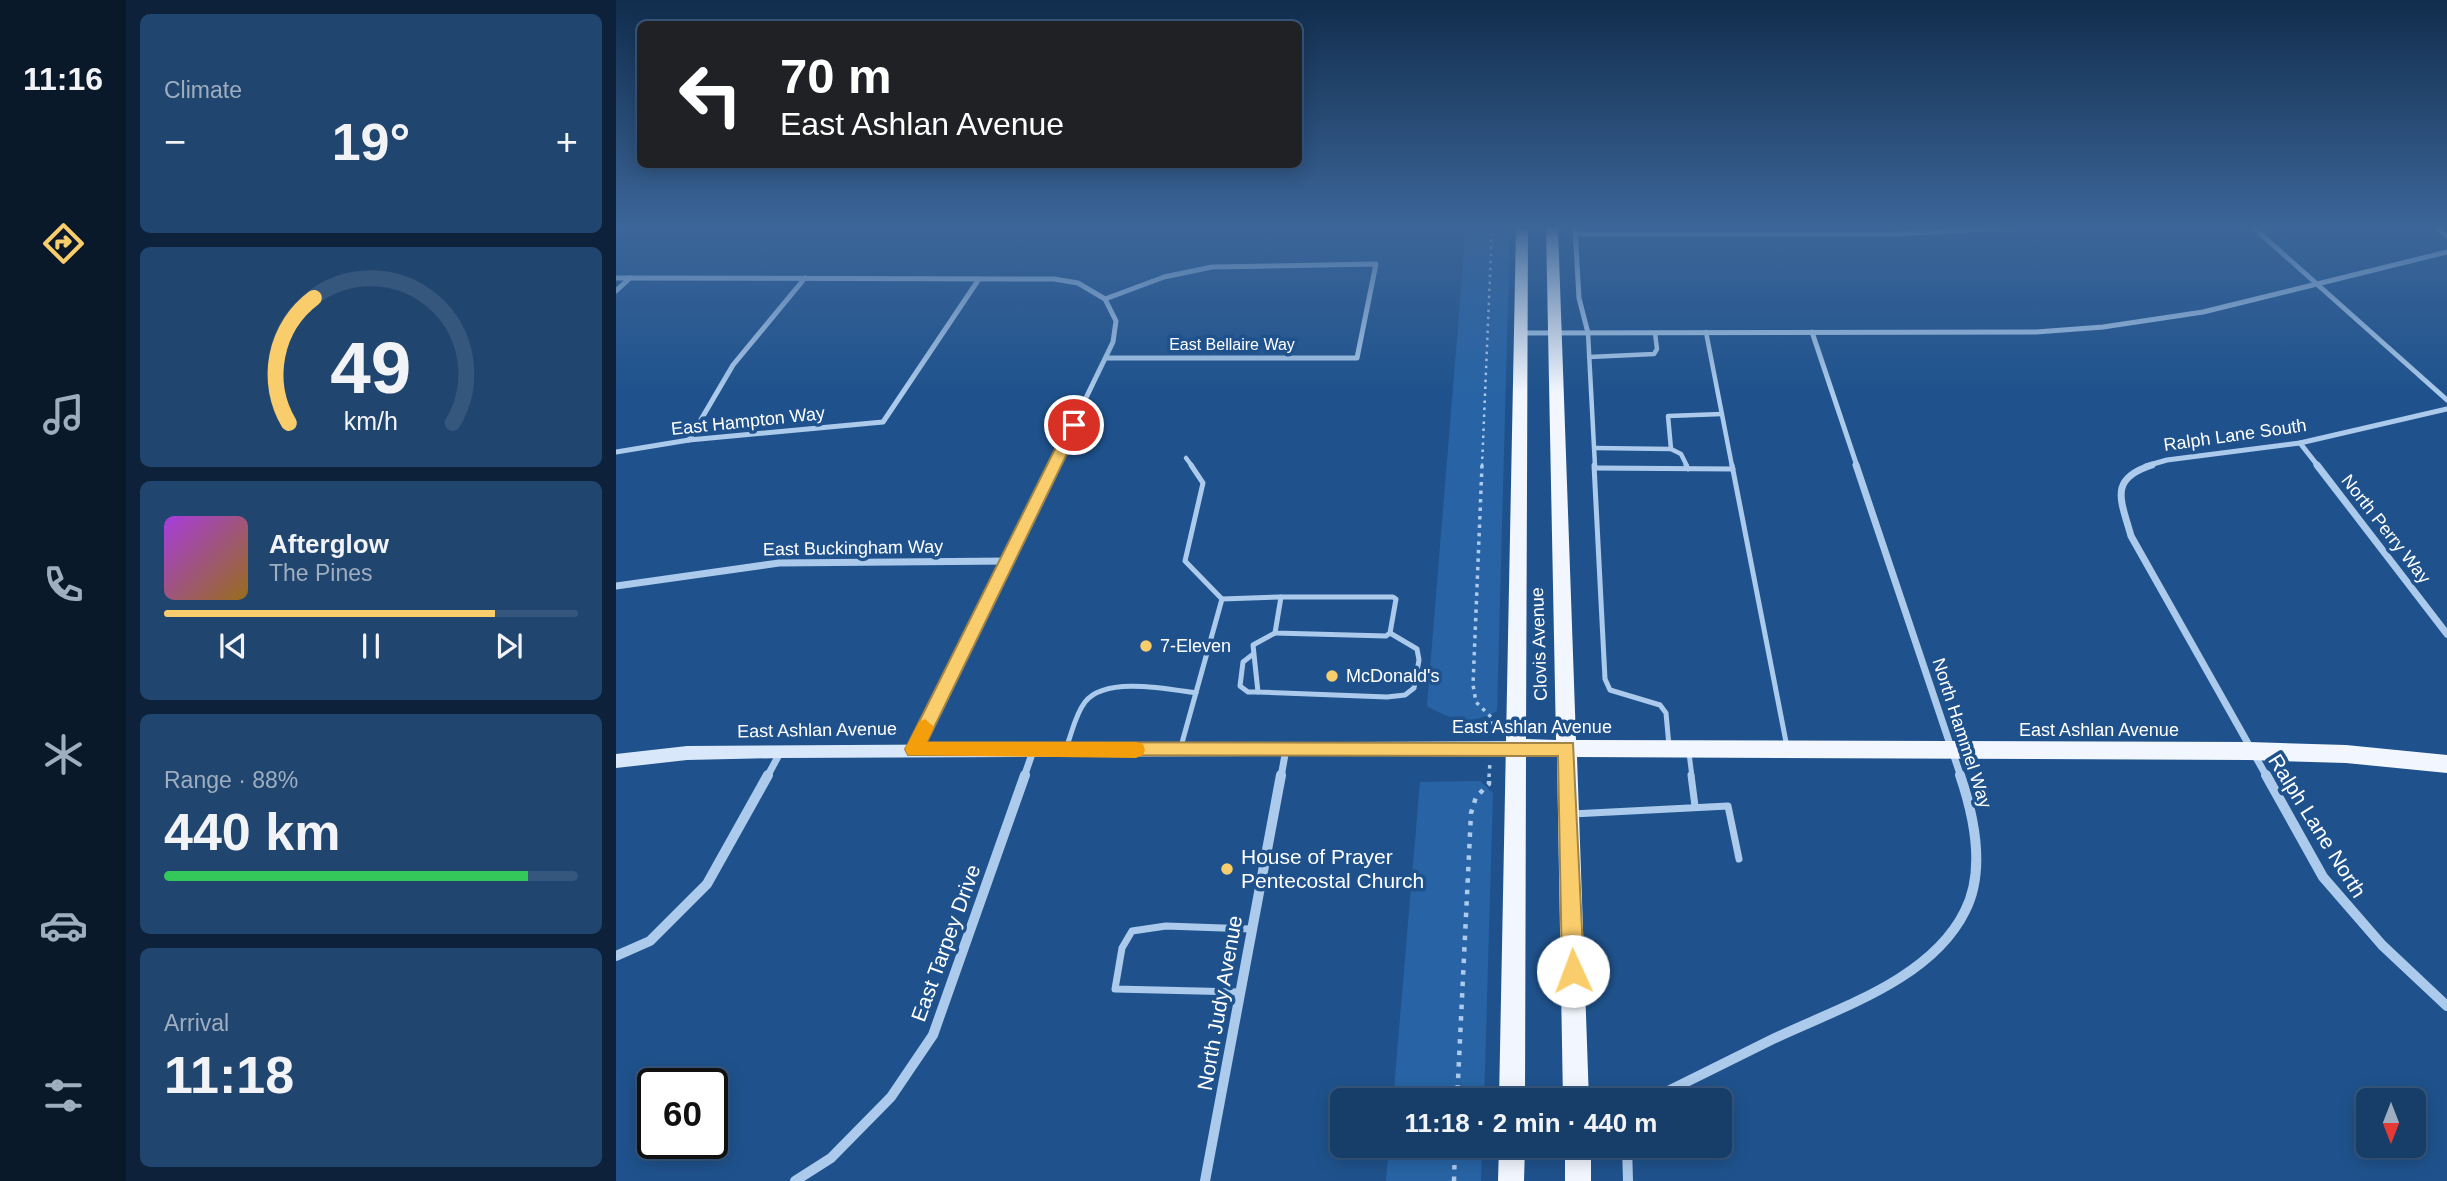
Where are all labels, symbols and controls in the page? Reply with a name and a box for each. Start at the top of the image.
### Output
icon: left [665,49,756,140]
text: 70 m [780,49,892,103]
text: 11:16 [23,61,103,97]
text: Climate [164,77,242,103]
text: East Ashlan Avenue [780,106,1064,142]
text: 19° [332,113,410,171]
text: − [164,121,186,163]
text: + [556,121,578,163]
icon: directions [39,219,88,268]
text: 49 [331,328,411,409]
street label: East Bellaire Way [1169,336,1295,353]
icon: music [39,390,88,439]
pin [1044,395,1104,455]
street label: East Hampton Way [670,403,826,439]
icon: arrive [1055,406,1093,444]
text: km/h [344,407,398,435]
street label: Ralph Lane South [2162,415,2308,455]
street label: North Perry Way [2337,471,2435,587]
text: Afterglow [269,529,389,559]
street label: East Buckingham Way [763,536,943,560]
icon: phone [39,560,88,609]
text: The Pines [269,560,373,586]
street label: Clovis Avenue [1527,587,1551,701]
icon: previous [214,627,252,665]
icon: pause [352,627,390,665]
icon: next [490,627,528,665]
place label: 7-Eleven [1160,636,1231,656]
marker: 7-Eleven [1138,638,1154,654]
street label: North Hammel Way [1928,656,1996,810]
place label: McDonald's [1346,666,1439,686]
marker: McDonald's [1324,668,1340,684]
street label: East Ashlan Avenue [1452,717,1612,737]
street label: East Ashlan Avenue [737,719,897,741]
street label: East Ashlan Avenue [2019,720,2179,740]
icon: climate [39,730,88,779]
street label: Ralph Lane North [2264,750,2371,902]
text: Range · 88% [164,767,298,793]
text: 440 km [164,803,340,861]
place label: House of Prayer Pentecostal Church [1241,845,1424,892]
street label: East Tarpey Drive [906,861,985,1024]
marker: House of Prayer Pentecostal Church [1219,861,1235,877]
icon: car [39,901,88,950]
street label: North Judy Avenue [1193,914,1246,1092]
position arrow [1536,934,1610,1008]
text: Arrival [164,1010,229,1036]
text: 11:18 [164,1046,294,1104]
speed limit sign: 60 [637,1068,728,1159]
icon: filters [39,1071,88,1120]
north arrow [2356,1088,2426,1158]
map controls [2356,1088,2426,1158]
text: 11:18 · 2 min · 440 m [1405,1108,1657,1138]

